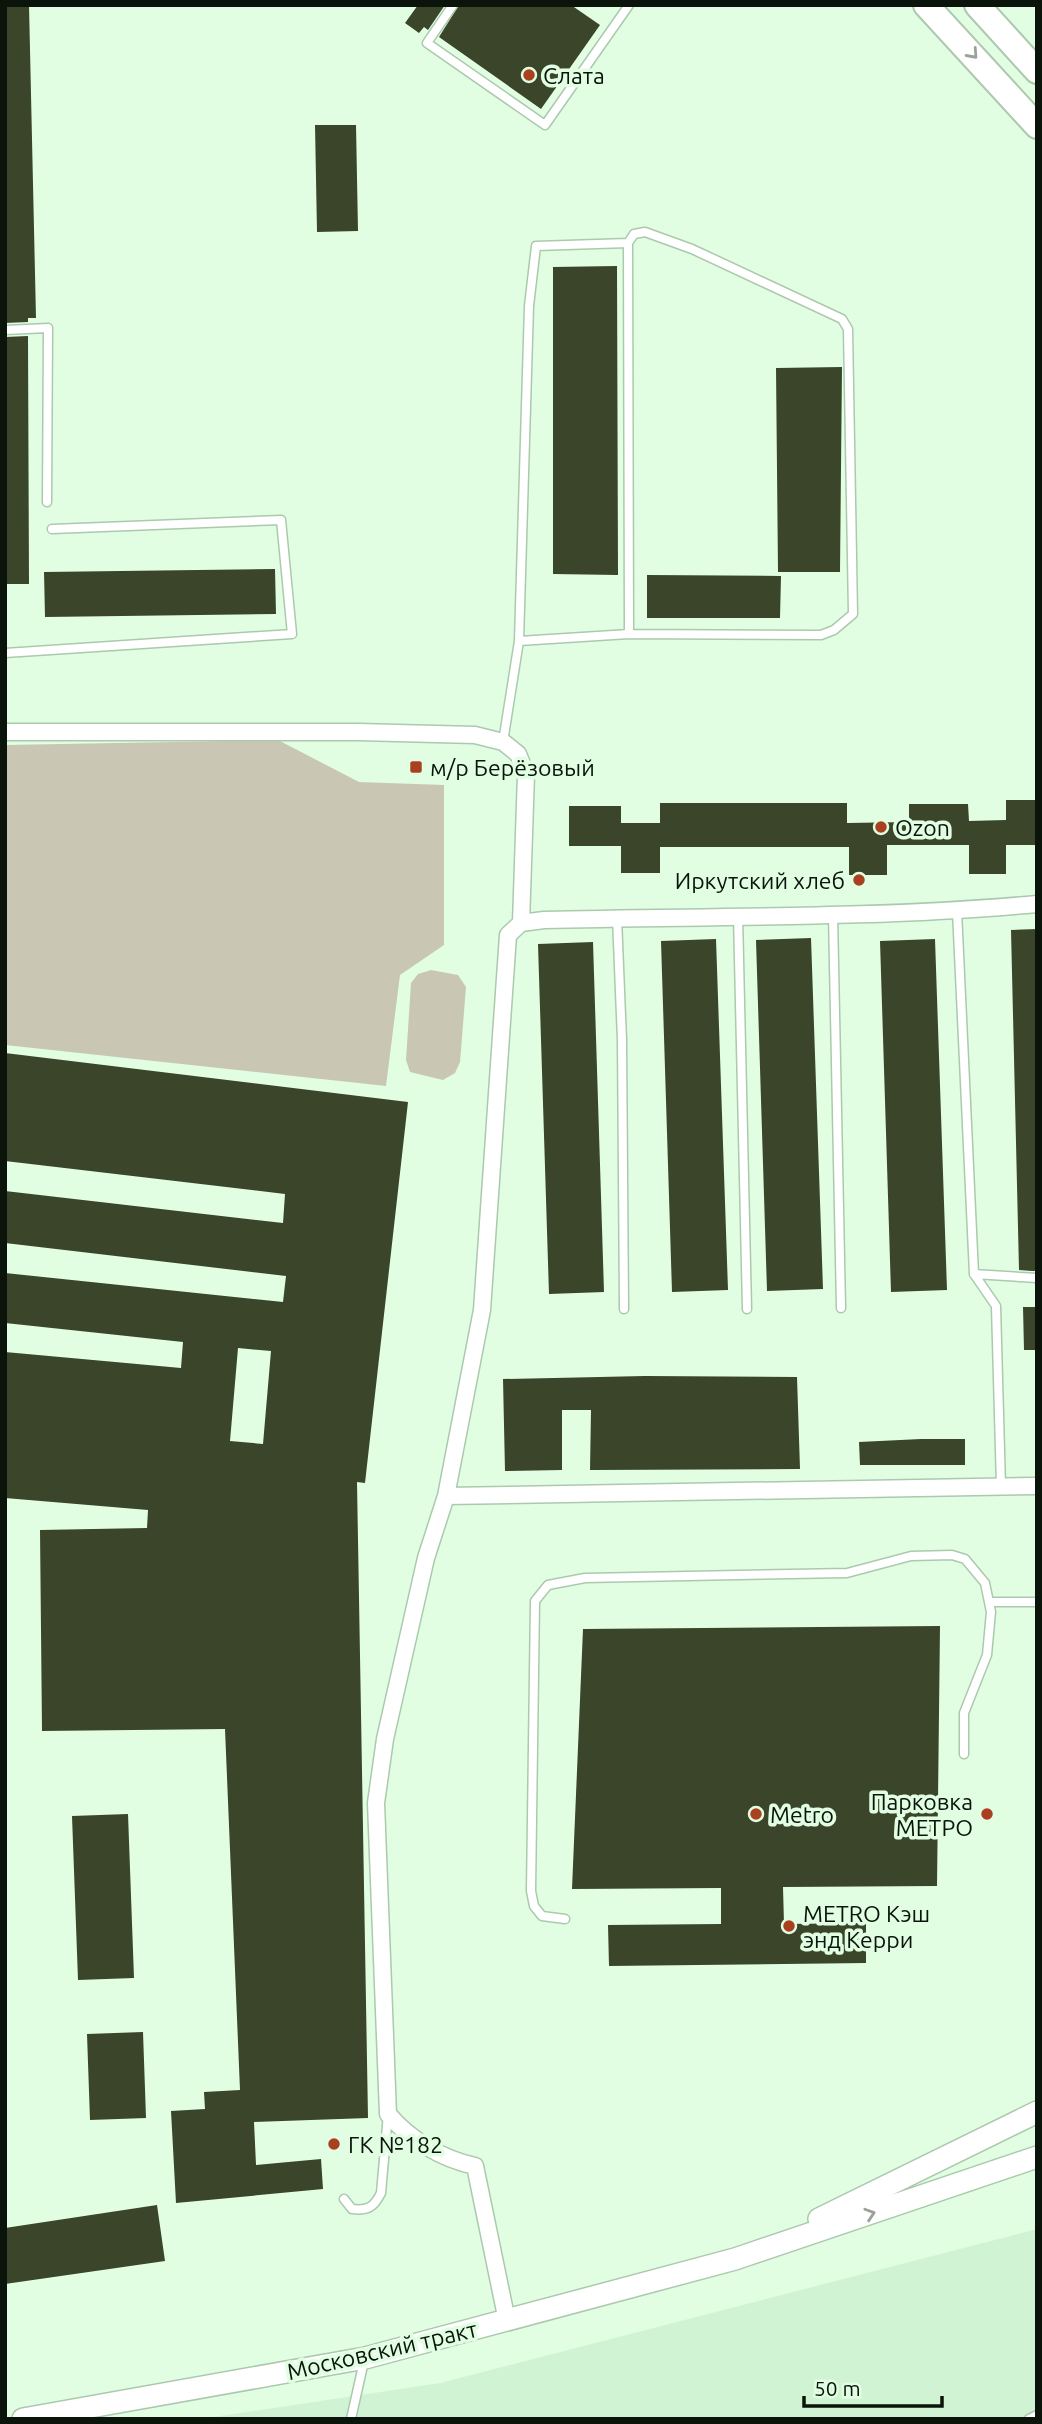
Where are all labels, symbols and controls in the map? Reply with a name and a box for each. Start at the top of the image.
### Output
one-way arrow [965,46,977,59]
place label: Слата [543,63,605,88]
marker: Слата [521,67,537,83]
place label: м/р Берёзовый [430,755,595,780]
marker: м/р Берёзовый [408,759,424,775]
place label: Ozon [895,815,950,840]
marker: Ozon [873,819,889,835]
place label: Иркутский хлеб [675,868,845,893]
marker: Иркутский хлеб [851,872,867,888]
place label: Парковка МЕТРО [871,1789,973,1840]
place label: Metro [770,1802,834,1827]
marker: Metro [748,1806,764,1822]
marker: Парковка МЕТРО [979,1806,995,1822]
place label: METRO Кэш энд Керри [803,1901,930,1952]
marker: METRO Кэш энд Керри [781,1918,797,1934]
place label: ГК №182 [348,2132,443,2157]
marker: ГК №182 [326,2136,342,2152]
one-way arrow [863,2208,875,2223]
street label: Московский тракт [285,2316,479,2384]
scale bar [804,2364,942,2408]
text: 50 m [814,2376,861,2400]

